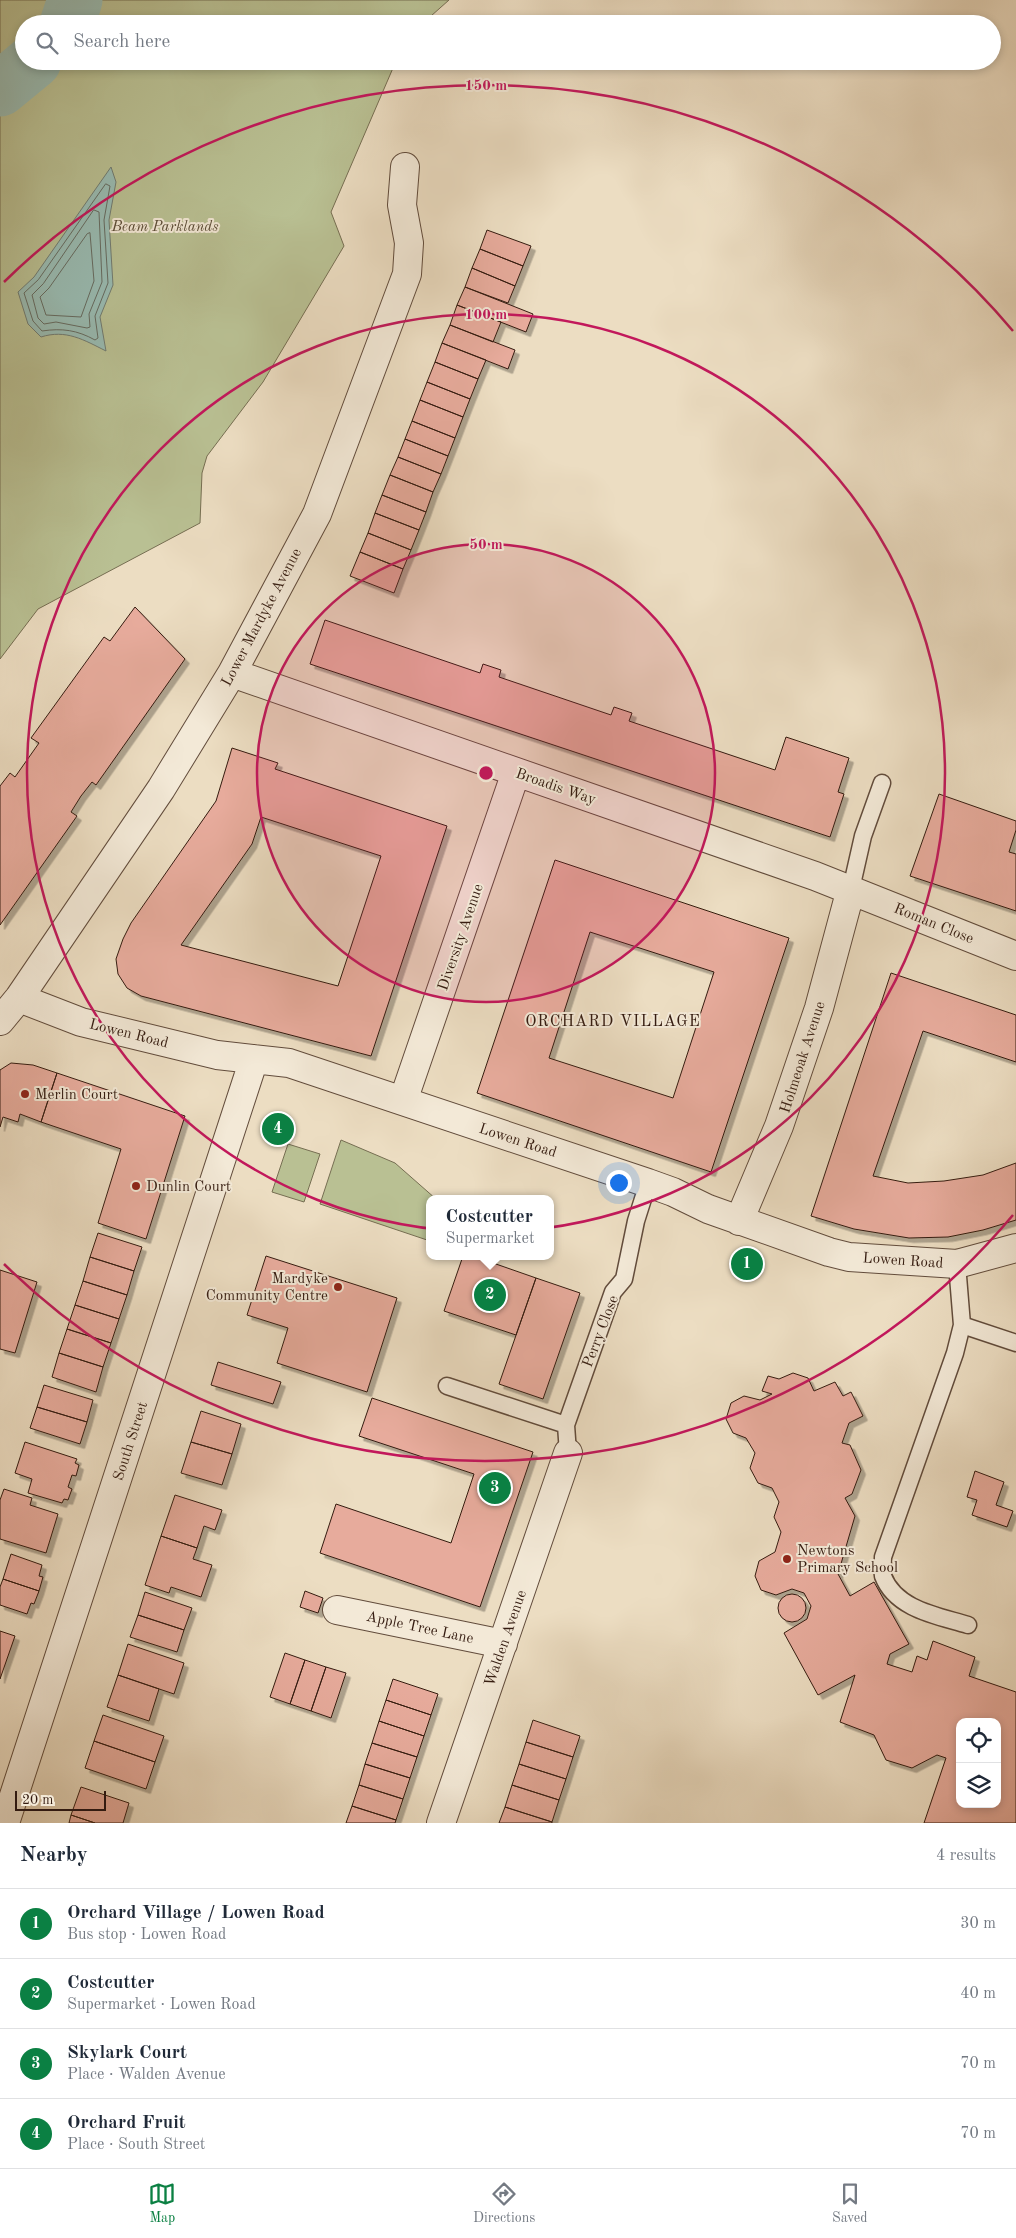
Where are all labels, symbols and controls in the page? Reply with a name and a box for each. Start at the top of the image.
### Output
search box [15,15,1001,70]
icon: search [33,29,61,57]
text: Search here [73,33,170,52]
text: 150 m [465,79,507,94]
park label: Beam Parklands [110,220,219,235]
text: 100 m [465,308,507,323]
text: 50 m [469,538,503,553]
street label: Lower Mardyke Avenue [220,546,305,689]
centre of rings [477,764,495,782]
street label: Broadis Way [513,767,598,808]
street label: Diversity Avenue [436,882,487,993]
street label: Roman Close [891,902,976,947]
street label: Holmeoak Avenue [778,1000,829,1115]
district label: ORCHARD VILLAGE [525,1014,701,1030]
street label: Lowen Road [88,1017,170,1052]
marker: Merlin Court [19,1088,31,1100]
place label: Merlin Court [35,1088,118,1103]
pin: 4 [262,1110,294,1148]
street label: Lowen Road [477,1122,558,1161]
your location [606,1170,632,1196]
marker: Dunlin Court [130,1180,142,1192]
place label: Dunlin Court [146,1180,231,1195]
popup [426,1195,554,1260]
text: Costcutter [445,1208,533,1227]
text: Supermarket [445,1231,535,1247]
pin: 1 [731,1245,763,1283]
street label: Lowen Road [862,1251,944,1272]
place label: Mardyke Community Centre [206,1272,328,1304]
pin: 2 [474,1276,506,1314]
marker: Mardyke Community Centre [332,1281,344,1293]
street label: Perry Close [581,1293,622,1370]
street label: South Street [112,1400,151,1483]
pin: 3 [479,1469,511,1507]
place label: Newtons Primary School [797,1544,898,1576]
marker: Newtons Primary School [781,1553,793,1565]
street label: Walden Avenue [483,1588,530,1689]
street label: Apple Tree Lane [365,1610,475,1647]
map controls [956,1718,1001,1808]
button: locate [956,1718,1001,1763]
button: layers [956,1763,1001,1808]
scale bar [15,1788,106,1811]
text: 20 m [22,1793,53,1807]
text: Nearby [20,1845,88,1866]
text: 4 results [936,1848,996,1864]
text: Orchard Village / Lowen Road [67,1904,325,1923]
text: 1 [31,1916,41,1932]
text: 30 m [960,1916,996,1932]
text: Bus stop · Lowen Road [67,1927,226,1943]
text: Costcutter [67,1974,155,1993]
text: 2 [31,1986,41,2002]
text: 40 m [960,1986,996,2002]
text: Supermarket · Lowen Road [67,1997,256,2013]
text: Skylark Court [67,2044,187,2063]
text: 3 [31,2056,41,2072]
text: 70 m [960,2056,996,2072]
text: Place · Walden Avenue [67,2067,226,2083]
text: Orchard Fruit [67,2114,186,2133]
text: 4 [31,2126,41,2142]
text: 70 m [960,2126,996,2142]
text: Place · South Street [67,2137,205,2153]
tab: Map [148,2180,176,2227]
tab: Directions [473,2180,535,2227]
tab: Saved [832,2180,868,2227]

